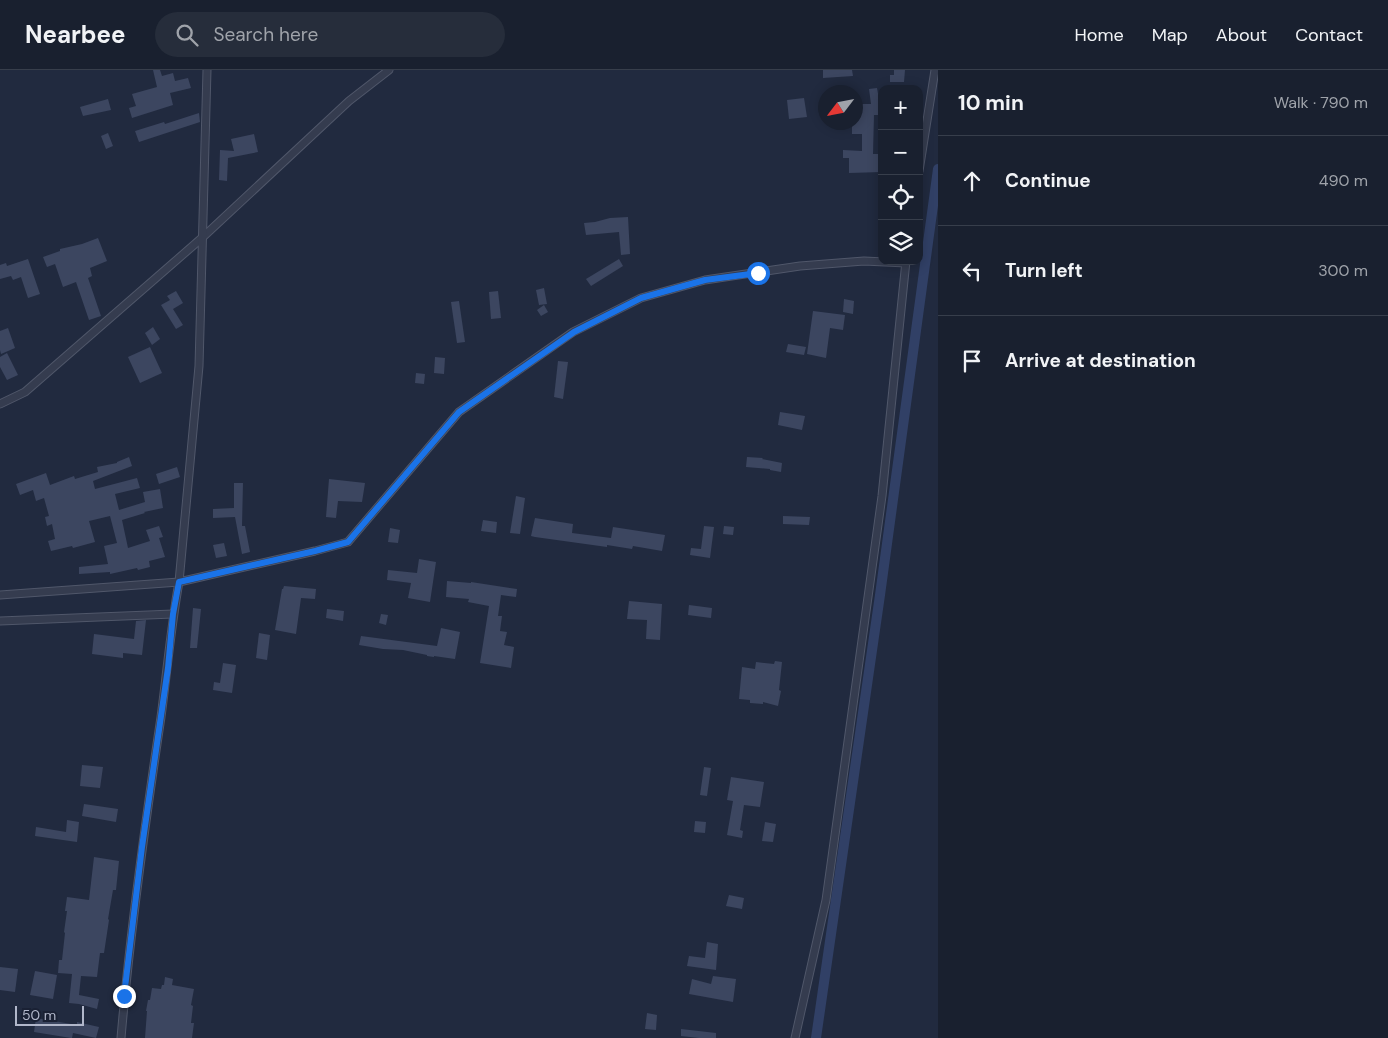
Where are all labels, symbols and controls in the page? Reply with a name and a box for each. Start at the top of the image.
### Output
search box [155,12,505,57]
text: Nearbee [25,19,125,50]
icon: search [173,21,201,49]
text: Search here [213,22,318,47]
text: Home [1074,23,1124,47]
text: Map [1152,23,1188,47]
text: About [1216,23,1267,47]
text: Contact [1295,23,1363,47]
north arrow [818,85,863,130]
map controls [878,85,923,265]
button: + [878,85,923,130]
text: 10 min [958,89,1024,117]
text: Walk · 790 m [1274,92,1368,113]
button: − [878,130,923,175]
icon: ahead [958,167,986,195]
text: Continue [1005,168,1091,193]
text: 490 m [1319,170,1368,191]
button: locate [878,175,923,220]
button: layers [878,220,923,265]
icon: left [958,257,986,285]
text: Turn left [1005,258,1083,283]
text: 300 m [1318,260,1368,281]
route start [747,262,770,285]
icon: arrive [958,347,986,375]
text: Arrive at destination [1005,348,1196,373]
route end [113,985,136,1008]
scale bar [15,1003,84,1026]
text: 50 m [22,1006,56,1024]

